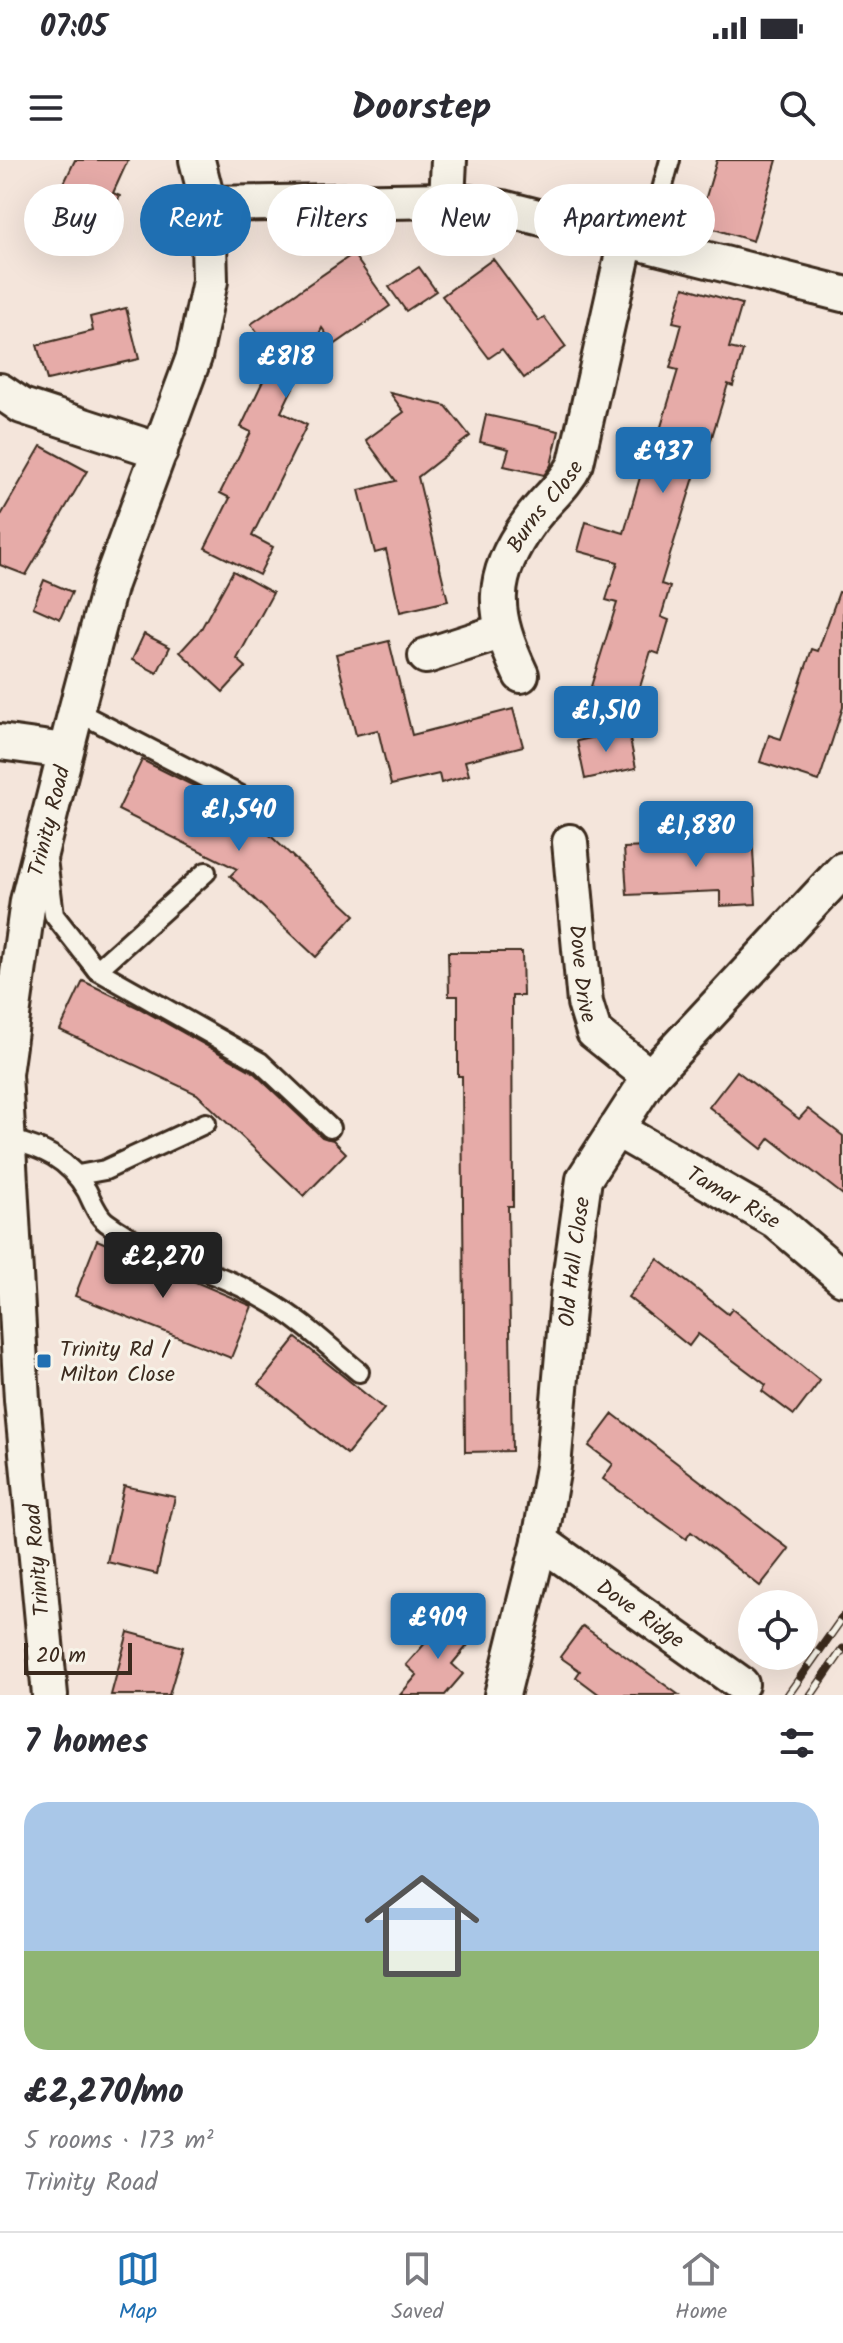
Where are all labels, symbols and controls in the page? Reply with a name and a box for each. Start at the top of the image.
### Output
text: 07:05 [40,4,108,52]
text: Doorstep [352,80,491,137]
icon: menu [24,86,68,130]
icon: search [775,86,819,130]
chip: Buy [24,184,124,256]
chip: Rent [140,184,251,256]
chip: Filters [267,184,396,256]
chip: New [412,184,518,256]
chip: Apartment [534,184,715,256]
pin: £818 [239,332,333,400]
text: £818 [257,337,315,379]
pin: £937 [616,427,710,495]
text: £937 [634,432,692,474]
street label: Burns Close [499,455,594,560]
pin: £1,510 [541,686,671,754]
text: £1,510 [572,691,640,733]
street label: Trinity Road [20,761,82,881]
pin: £1,540 [174,785,304,853]
text: £1,540 [202,790,276,832]
pin: £1,880 [631,801,761,869]
text: £1,880 [657,806,735,848]
street label: Dove Drive [558,923,605,1028]
street label: Tamar Rise [679,1158,786,1240]
street label: Old Hall Close [551,1195,601,1329]
pin: £2,270 [98,1232,228,1300]
text: £2,270 [122,1237,204,1279]
place label: Trinity Rd / Milton Close [60,1333,175,1393]
marker: Trinity Rd / Milton Close [35,1352,53,1370]
street label: Trinity Road [16,1501,61,1618]
street label: Dove Ridge [588,1571,691,1659]
map controls [738,1590,818,1670]
button: locate [738,1590,818,1670]
pin: £909 [391,1593,485,1661]
text: £909 [409,1598,467,1640]
scale bar [24,1639,132,1675]
text: 20 m [36,1639,86,1674]
text: 7 homes [24,1716,148,1770]
icon: filters [775,1721,819,1765]
icon: home [350,1854,494,1998]
text: £2,270/mo [24,2066,184,2120]
text: 5 rooms · 173 m² [24,2120,213,2162]
text: Trinity Road [24,2162,158,2204]
tab: Map [116,2247,160,2330]
tab: Saved [391,2247,444,2330]
tab: Home [675,2247,727,2330]

